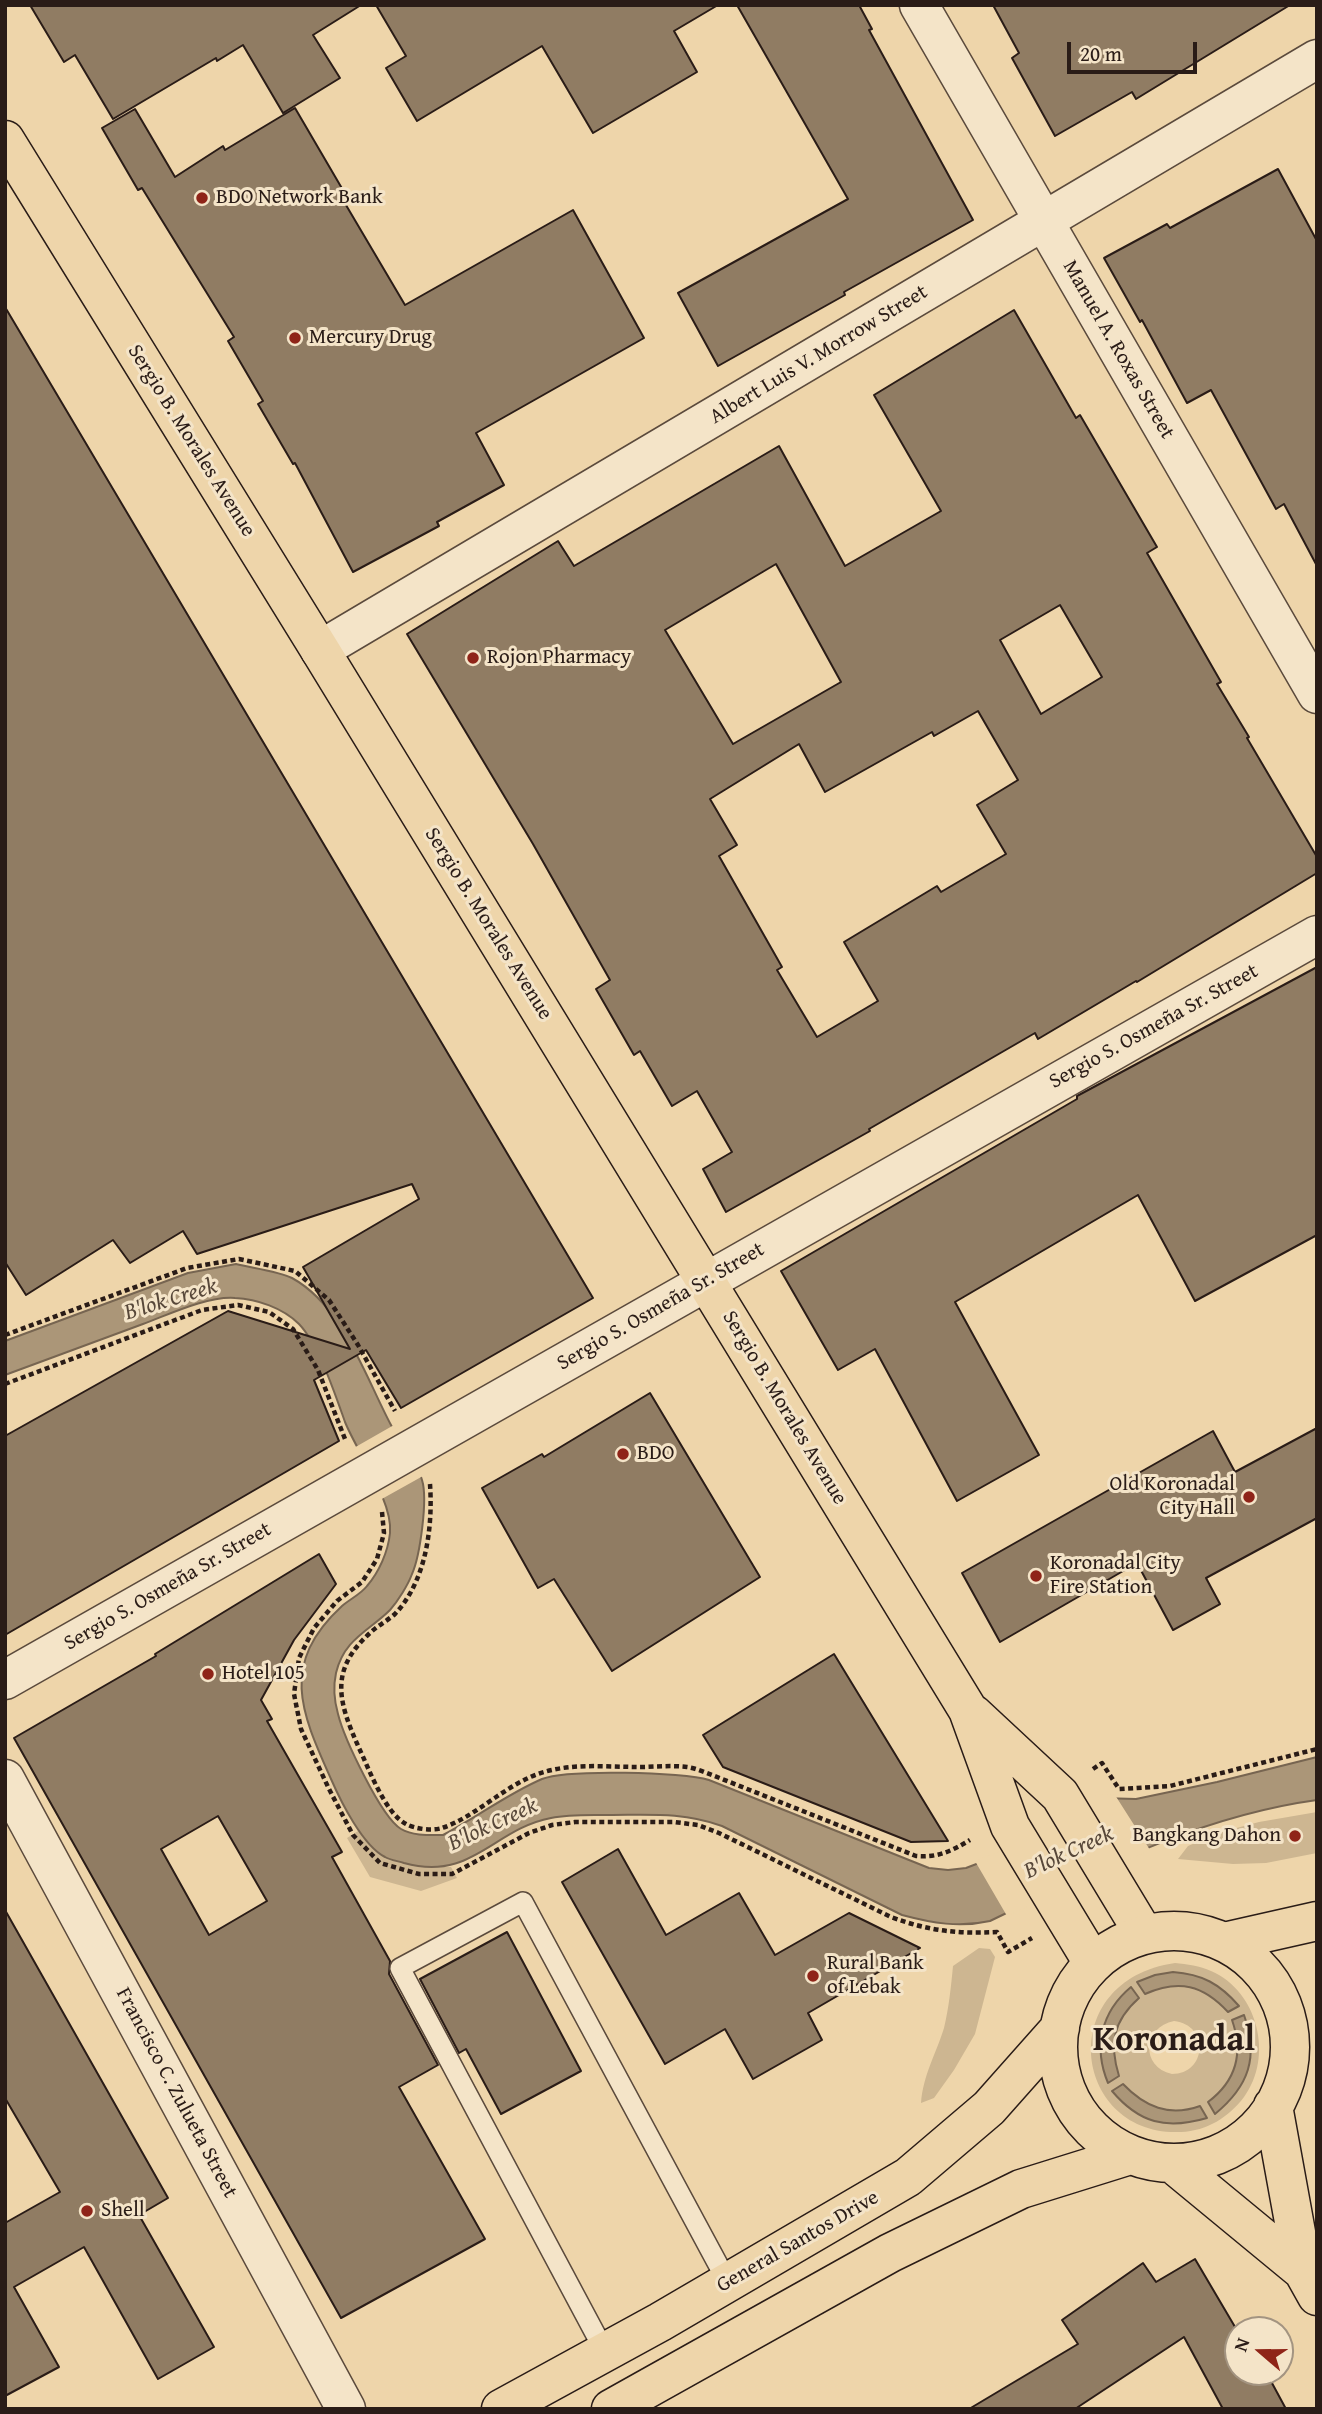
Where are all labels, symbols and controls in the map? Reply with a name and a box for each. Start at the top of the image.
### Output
scale bar [1070,28,1200,72]
text: 20 m [1080,38,1122,69]
place label: BDO Network Bank [216,185,383,211]
marker: BDO Network Bank [194,190,210,206]
street label: Manuel A. Roxas Street [1057,256,1179,444]
street label: Albert Luis V. Morrow Street [706,280,932,430]
place label: Mercury Drug [309,325,432,351]
marker: Mercury Drug [287,330,303,346]
street label: Sergio B. Morales Avenue [122,340,260,542]
place label: Rojon Pharmacy [487,645,631,671]
marker: Rojon Pharmacy [465,650,481,666]
street label: Sergio B. Morales Avenue [419,823,557,1025]
street label: Sergio S. Osmeña Sr. Street [1045,959,1263,1095]
street label: Sergio S. Osmeña Sr. Street [553,1237,769,1377]
water label: B'lok Creek [121,1273,221,1327]
street label: Sergio B. Morales Avenue [716,1307,852,1509]
place label: BDO [637,1441,674,1467]
marker: BDO [615,1446,631,1462]
place label: Old Koronadal City Hall [1110,1472,1235,1522]
marker: Old Koronadal City Hall [1241,1489,1257,1505]
street label: Sergio S. Osmeña Sr. Street [60,1517,276,1657]
place label: Koronadal City Fire Station [1050,1551,1181,1601]
marker: Koronadal City Fire Station [1028,1568,1044,1584]
place label: Hotel 105 [222,1661,305,1687]
marker: Hotel 105 [200,1666,216,1682]
water label: B'lok Creek [444,1792,542,1858]
water label: B'lok Creek [1020,1820,1118,1886]
place label: Bangkang Dahon [1132,1823,1281,1849]
marker: Bangkang Dahon [1287,1828,1303,1844]
place label: Rural Bank of Lebak [827,1951,924,2001]
marker: Rural Bank of Lebak [805,1968,821,1984]
street label: Francisco C. Zulueta Street [110,1984,242,2202]
district label: Koronadal [1093,2020,1255,2062]
street label: General Santos Drive [712,2185,884,2299]
place label: Shell [101,2198,145,2224]
marker: Shell [79,2203,95,2219]
north arrow [1224,2316,1294,2386]
text: N [1226,2334,1256,2355]

